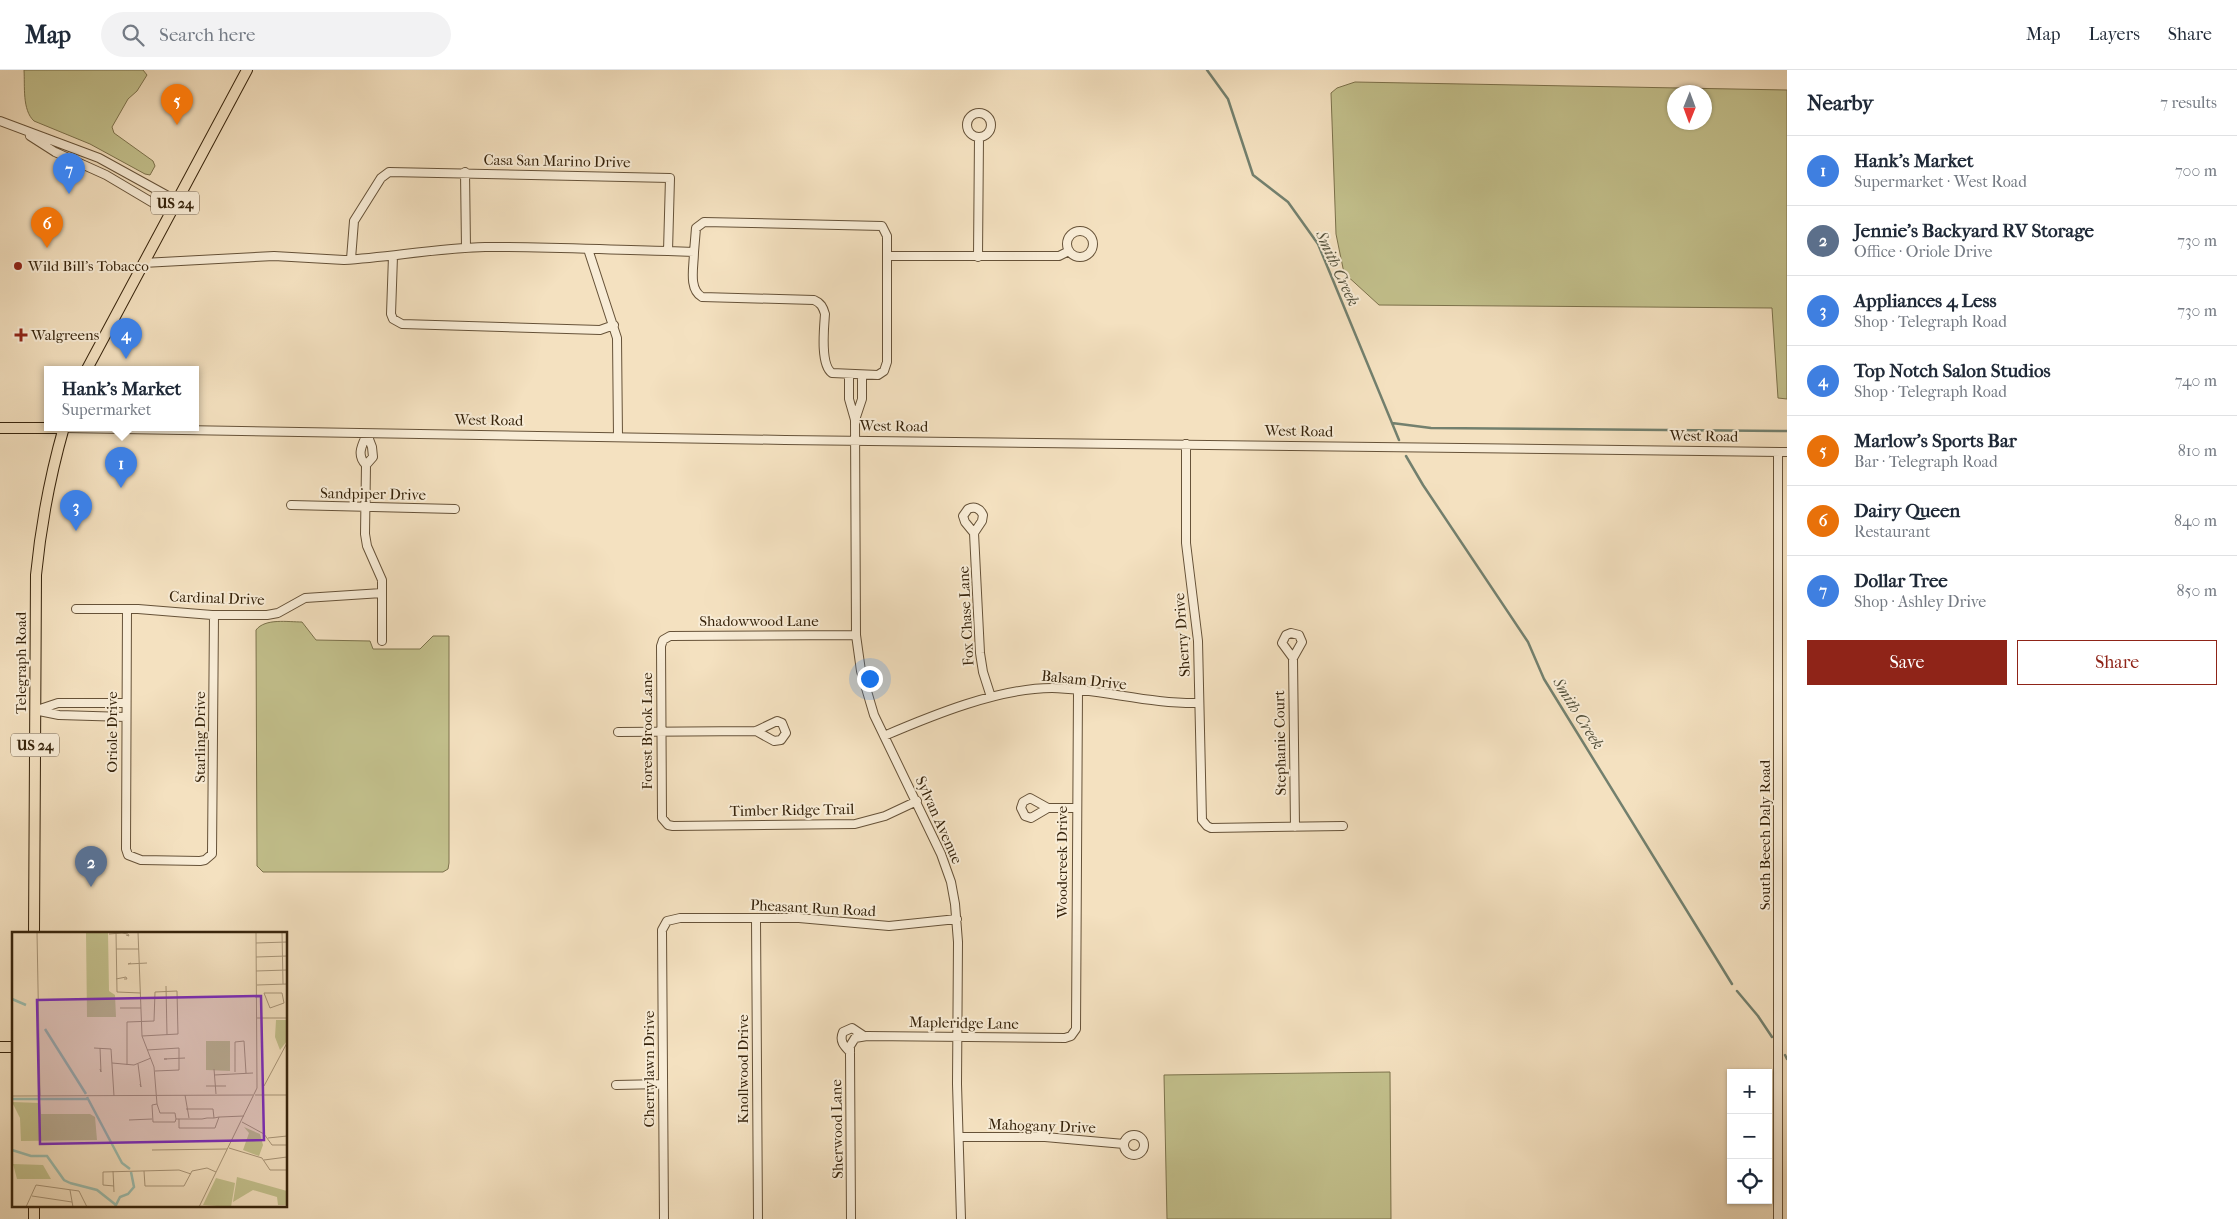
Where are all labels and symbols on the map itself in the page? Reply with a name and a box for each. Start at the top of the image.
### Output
pin: 5 [161,84,193,125]
north arrow [1667,85,1712,130]
street label: Casa San Marino Drive [483,151,631,171]
pin: 7 [53,153,85,194]
road number: US 24 [151,192,199,214]
pin: 6 [31,207,63,248]
water label: Smith Creek [1311,226,1363,309]
place label: Wild Bill's Tobacco [27,257,149,275]
marker: Wild Bill's Tobacco [12,260,24,272]
pin: 4 [110,318,142,359]
place label: Walgreens [30,326,100,344]
marker: Walgreens [15,329,27,341]
street label: West Road [454,410,524,430]
street label: West Road [859,416,929,436]
street label: West Road [1264,421,1334,441]
street label: West Road [1669,426,1739,446]
pin: 1 [105,447,137,488]
street label: Sandpiper Drive [320,484,427,504]
pin: 3 [60,490,92,531]
street label: Fox Chase Lane [954,565,978,666]
street label: Cardinal Drive [169,587,266,609]
street label: Sherry Drive [1170,592,1194,678]
street label: Telegraph Road [12,611,30,714]
street label: Shadowwood Lane [699,612,819,630]
your location [857,666,883,692]
street label: Balsam Drive [1040,667,1128,693]
street label: Forest Brook Lane [638,672,656,790]
water label: Smith Creek [1548,673,1608,753]
street label: Stephanie Court [1270,689,1290,796]
street label: Oriole Drive [103,691,121,773]
street label: Starling Drive [191,691,209,783]
road number: US 24 [11,734,59,756]
street label: South Beech Daly Road [1756,759,1774,910]
street label: Sylvan Avenue [912,773,967,867]
street label: Timber Ridge Trail [730,800,854,820]
street label: Woodcreek Drive [1053,805,1071,919]
pin: 2 [75,846,107,887]
street label: Pheasant Run Road [750,896,877,920]
inset map [12,932,288,1206]
street label: Cherrylawn Drive [640,1010,658,1128]
street label: Mapleridge Lane [909,1013,1020,1033]
street label: Knollwood Drive [734,1014,752,1124]
street label: Sherwood Lane [827,1079,847,1179]
street label: Mahogany Drive [988,1115,1097,1137]

